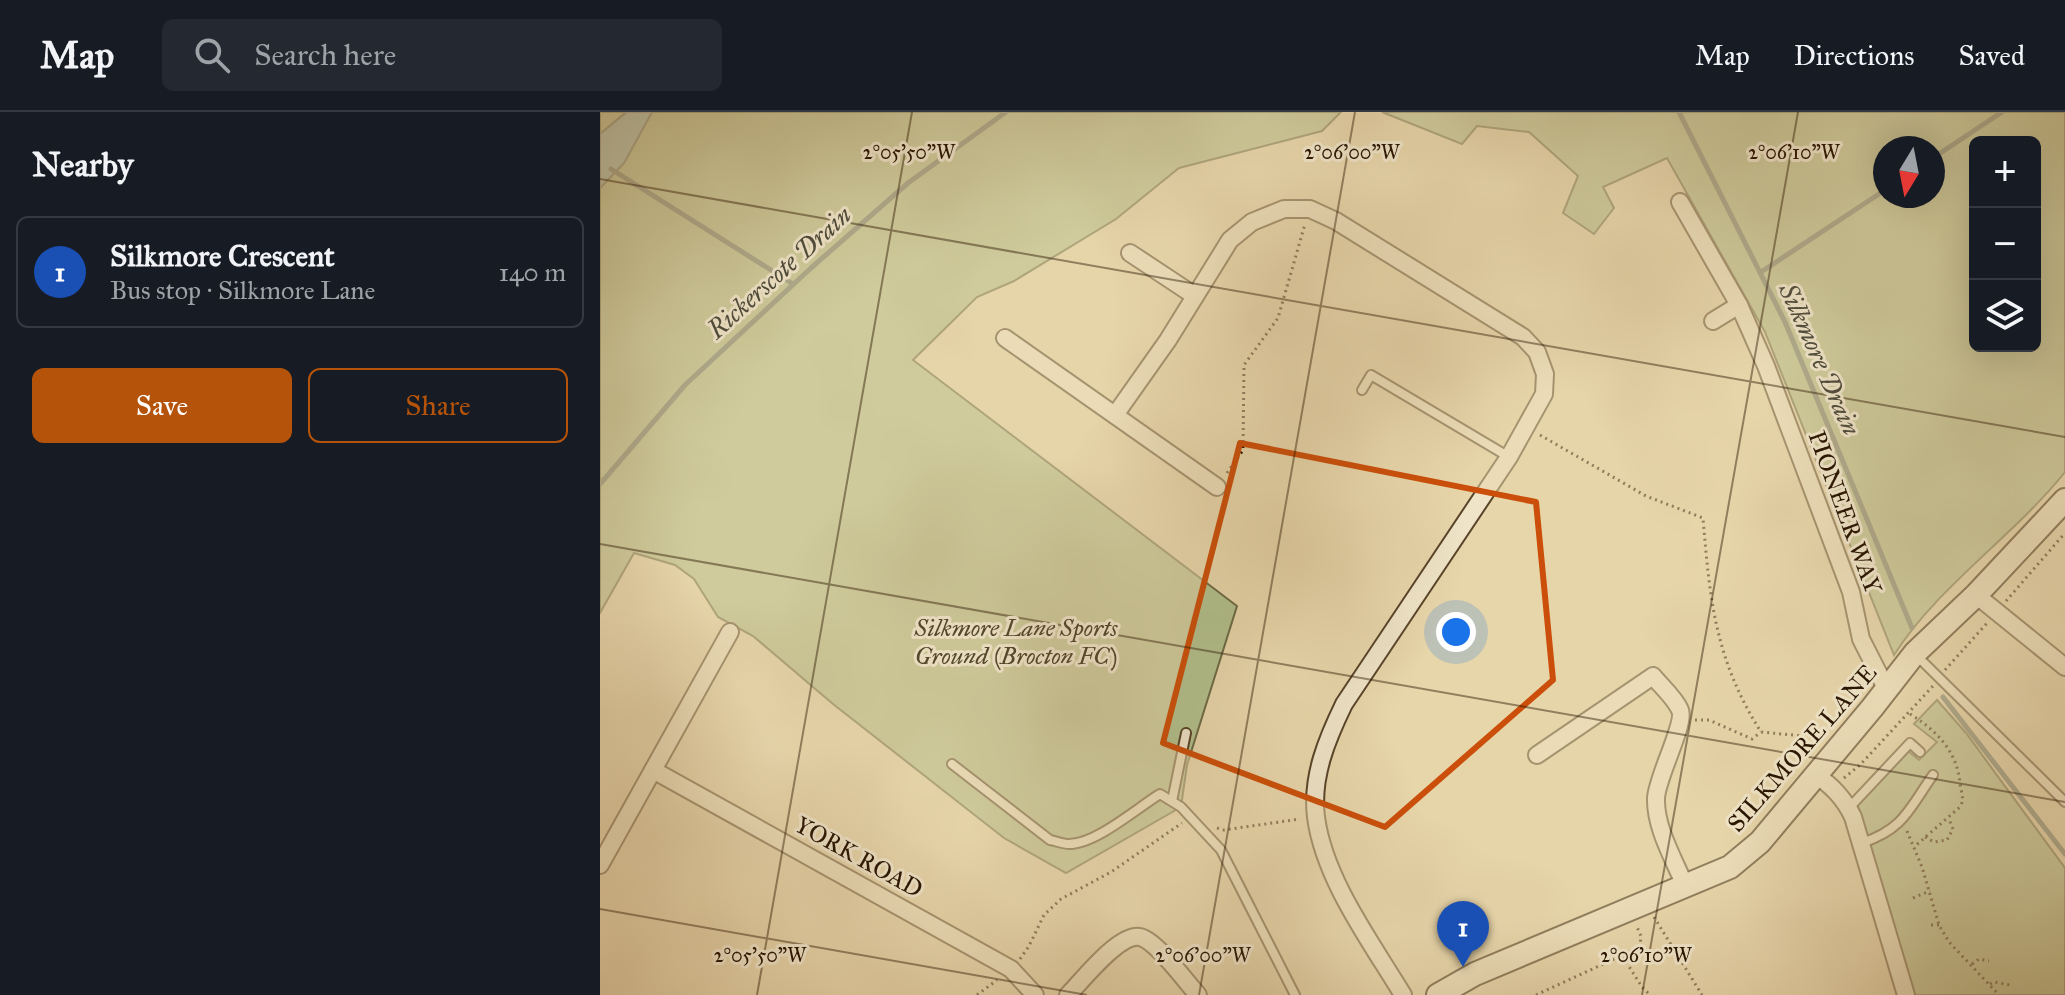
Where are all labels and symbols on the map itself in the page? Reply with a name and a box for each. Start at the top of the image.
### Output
north arrow [1873,136,1945,208]
text: 2°05'50"W [863,140,956,164]
text: 2°06'00"W [1304,140,1401,164]
text: 2°06'10"W [1748,140,1841,164]
water label: Rickerscote Drain [700,199,858,346]
water label: Silkmore Drain [1772,277,1868,440]
street label: PIONEER WAY [1802,427,1889,598]
your location [1436,612,1476,652]
park label: Silkmore Lane Sports Ground (Brocton FC) [914,613,1118,671]
street label: SILKMORE LANE [1721,658,1883,838]
street label: YORK ROAD [790,810,928,904]
pin: 1 [1437,901,1489,967]
text: 2°05'50"W [714,943,807,967]
text: 2°06'00"W [1155,943,1252,967]
text: 2°06'10"W [1600,943,1693,967]

